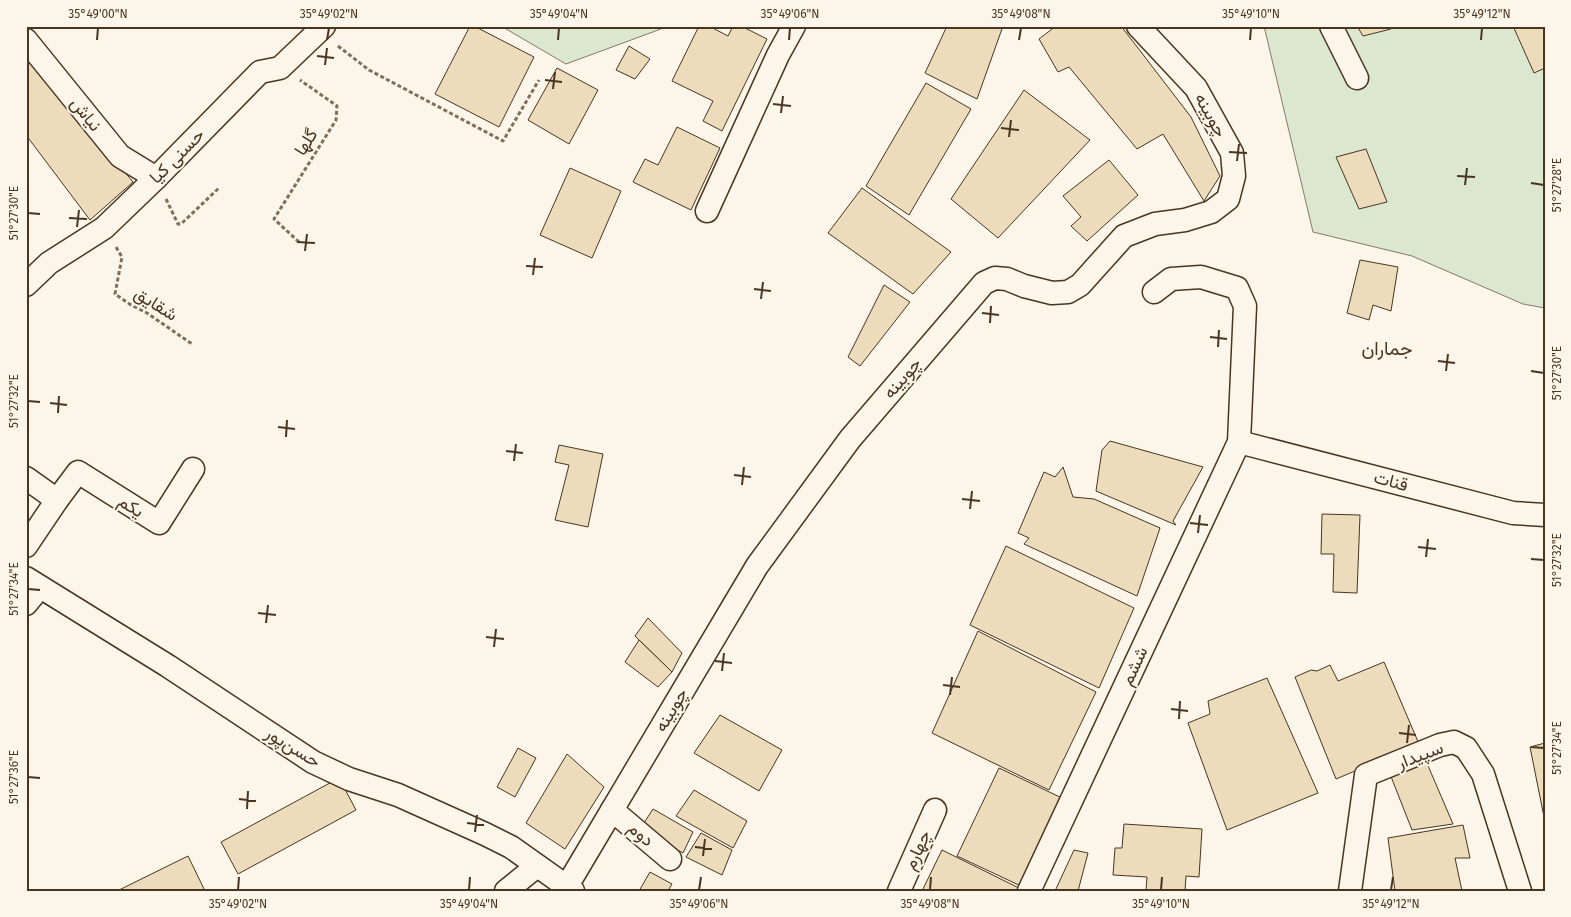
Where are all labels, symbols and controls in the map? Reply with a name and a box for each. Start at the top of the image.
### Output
text: 35°49'00"N [68,7,128,21]
text: 35°49'02"N [300,7,358,21]
text: 35°49'04"N [530,7,588,21]
text: 35°49'06"N [761,7,819,21]
text: 35°49'08"N [991,7,1051,21]
text: 35°49'10"N [1222,7,1280,21]
text: 35°49'12"N [1453,7,1511,21]
street label: چوبینه [1189,89,1232,142]
street label: نیاش [66,92,106,136]
street label: حسنی کیا [145,124,209,188]
street label: گلها [289,125,323,159]
text: 51°27'28"E [1550,158,1564,212]
text: 51°27'30"E [7,186,21,240]
street label: شقایق [130,282,182,326]
district label: جماران [1361,337,1413,360]
text: 51°27'30"E [1550,346,1564,400]
street label: چوبینه [878,353,927,404]
text: 51°27'32"E [7,374,21,428]
street label: قنات [1371,466,1411,496]
street label: یکم [114,490,148,523]
text: 51°27'32"E [1550,533,1564,587]
text: 51°27'34"E [7,562,21,616]
street label: ششم [1115,643,1153,690]
street label: چوبینه [649,684,693,736]
street label: حسن‌پور [260,721,325,773]
text: 51°27'34"E [1550,721,1564,775]
street label: سپیدار [1393,736,1447,775]
text: 51°27'36"E [7,750,21,804]
street label: دوم [623,817,659,852]
street label: چهارم [898,827,937,874]
text: 35°49'02"N [209,897,267,911]
text: 35°49'04"N [440,897,498,911]
text: 35°49'06"N [670,897,728,911]
text: 35°49'08"N [900,897,960,911]
text: 35°49'10"N [1132,897,1190,911]
text: 35°49'12"N [1362,897,1420,911]

